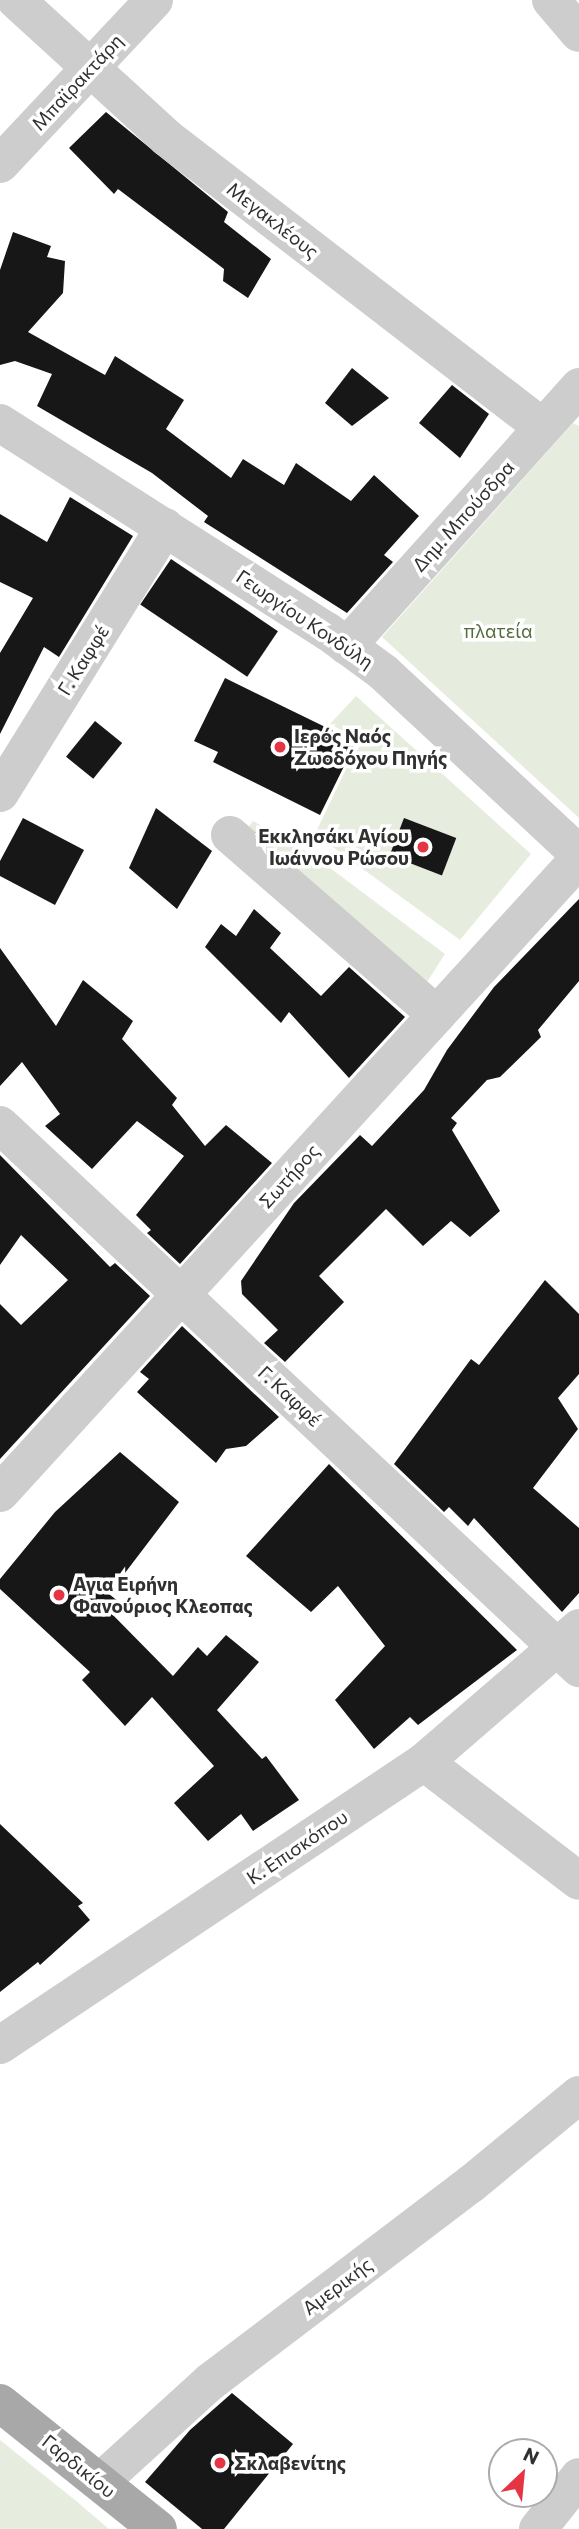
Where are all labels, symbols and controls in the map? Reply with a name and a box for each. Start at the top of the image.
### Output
street label: Μπαϊρακτάρη [27,29,127,135]
street label: Μεγακλέους [223,177,323,263]
street label: Δημ. Μπούσδρα [407,456,519,576]
street label: Γεωργίου Κονδύλη [232,565,378,673]
park label: πλατεία [463,620,533,642]
street label: Γ. Καφφέ [53,621,113,699]
place label: Ιερός Ναός Ζωοδόχου Πηγής [294,725,447,769]
marker: Ιερός Ναός Ζωοδόχου Πηγής [272,739,288,755]
place label: Εκκλησάκι Αγίου Ιωάννου Ρώσου [258,825,409,869]
marker: Εκκλησάκι Αγίου Ιωάννου Ρώσου [415,839,431,855]
street label: Σωτήρος [254,1139,324,1213]
street label: Γ. Καφφέ [254,1361,326,1431]
place label: Αγια Ειρήνη Φανούριος Κλεοπας [73,1573,253,1617]
marker: Αγια Ειρήνη Φανούριος Κλεοπας [51,1587,67,1603]
street label: Κ. Επισκόπου [242,1805,352,1889]
street label: Αμερικής [298,2253,376,2319]
street label: Γαρδικίου [38,2430,120,2502]
north arrow [488,2438,558,2508]
text: N [520,2442,543,2469]
place label: Σκλαβενίτης [234,2452,346,2474]
marker: Σκλαβενίτης [212,2455,228,2471]

